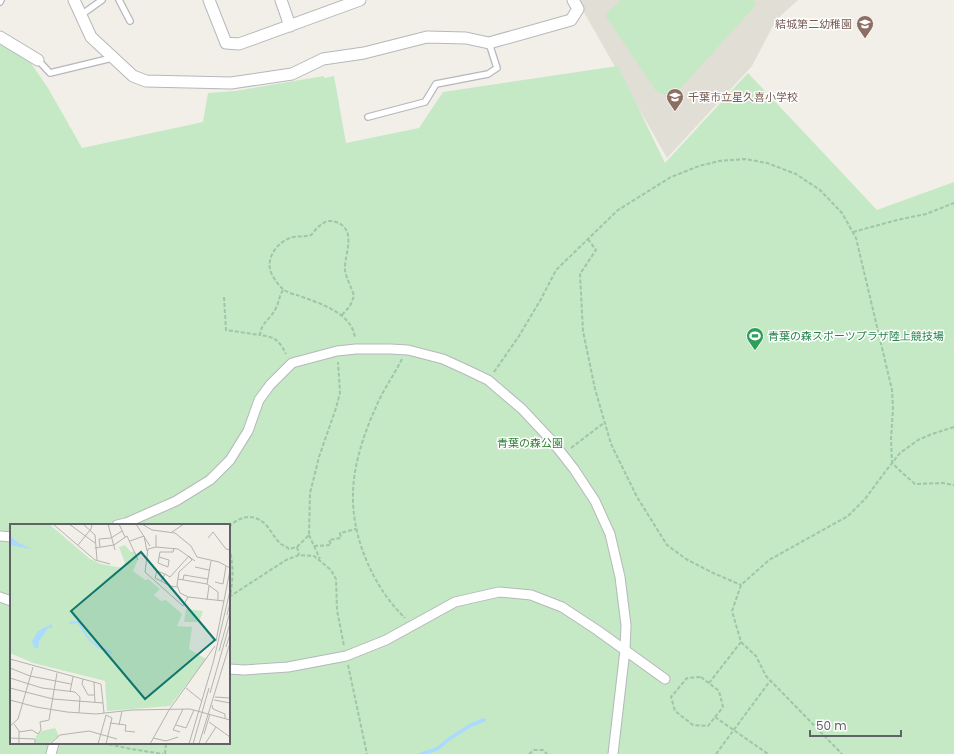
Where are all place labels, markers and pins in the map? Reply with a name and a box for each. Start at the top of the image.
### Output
school or university icon: 結城第二幼稚園 [855,14,875,39]
place label: 結城第二幼稚園 [775,16,852,32]
school or university icon: 千葉市立星久喜小学校 [665,87,685,112]
place label: 千葉市立星久喜小学校 [688,89,798,105]
sports icon: 青葉の森スポーツプラザ陸上競技場 [745,326,765,351]
place label: 青葉の森スポーツプラザ陸上競技場 [768,328,944,344]

